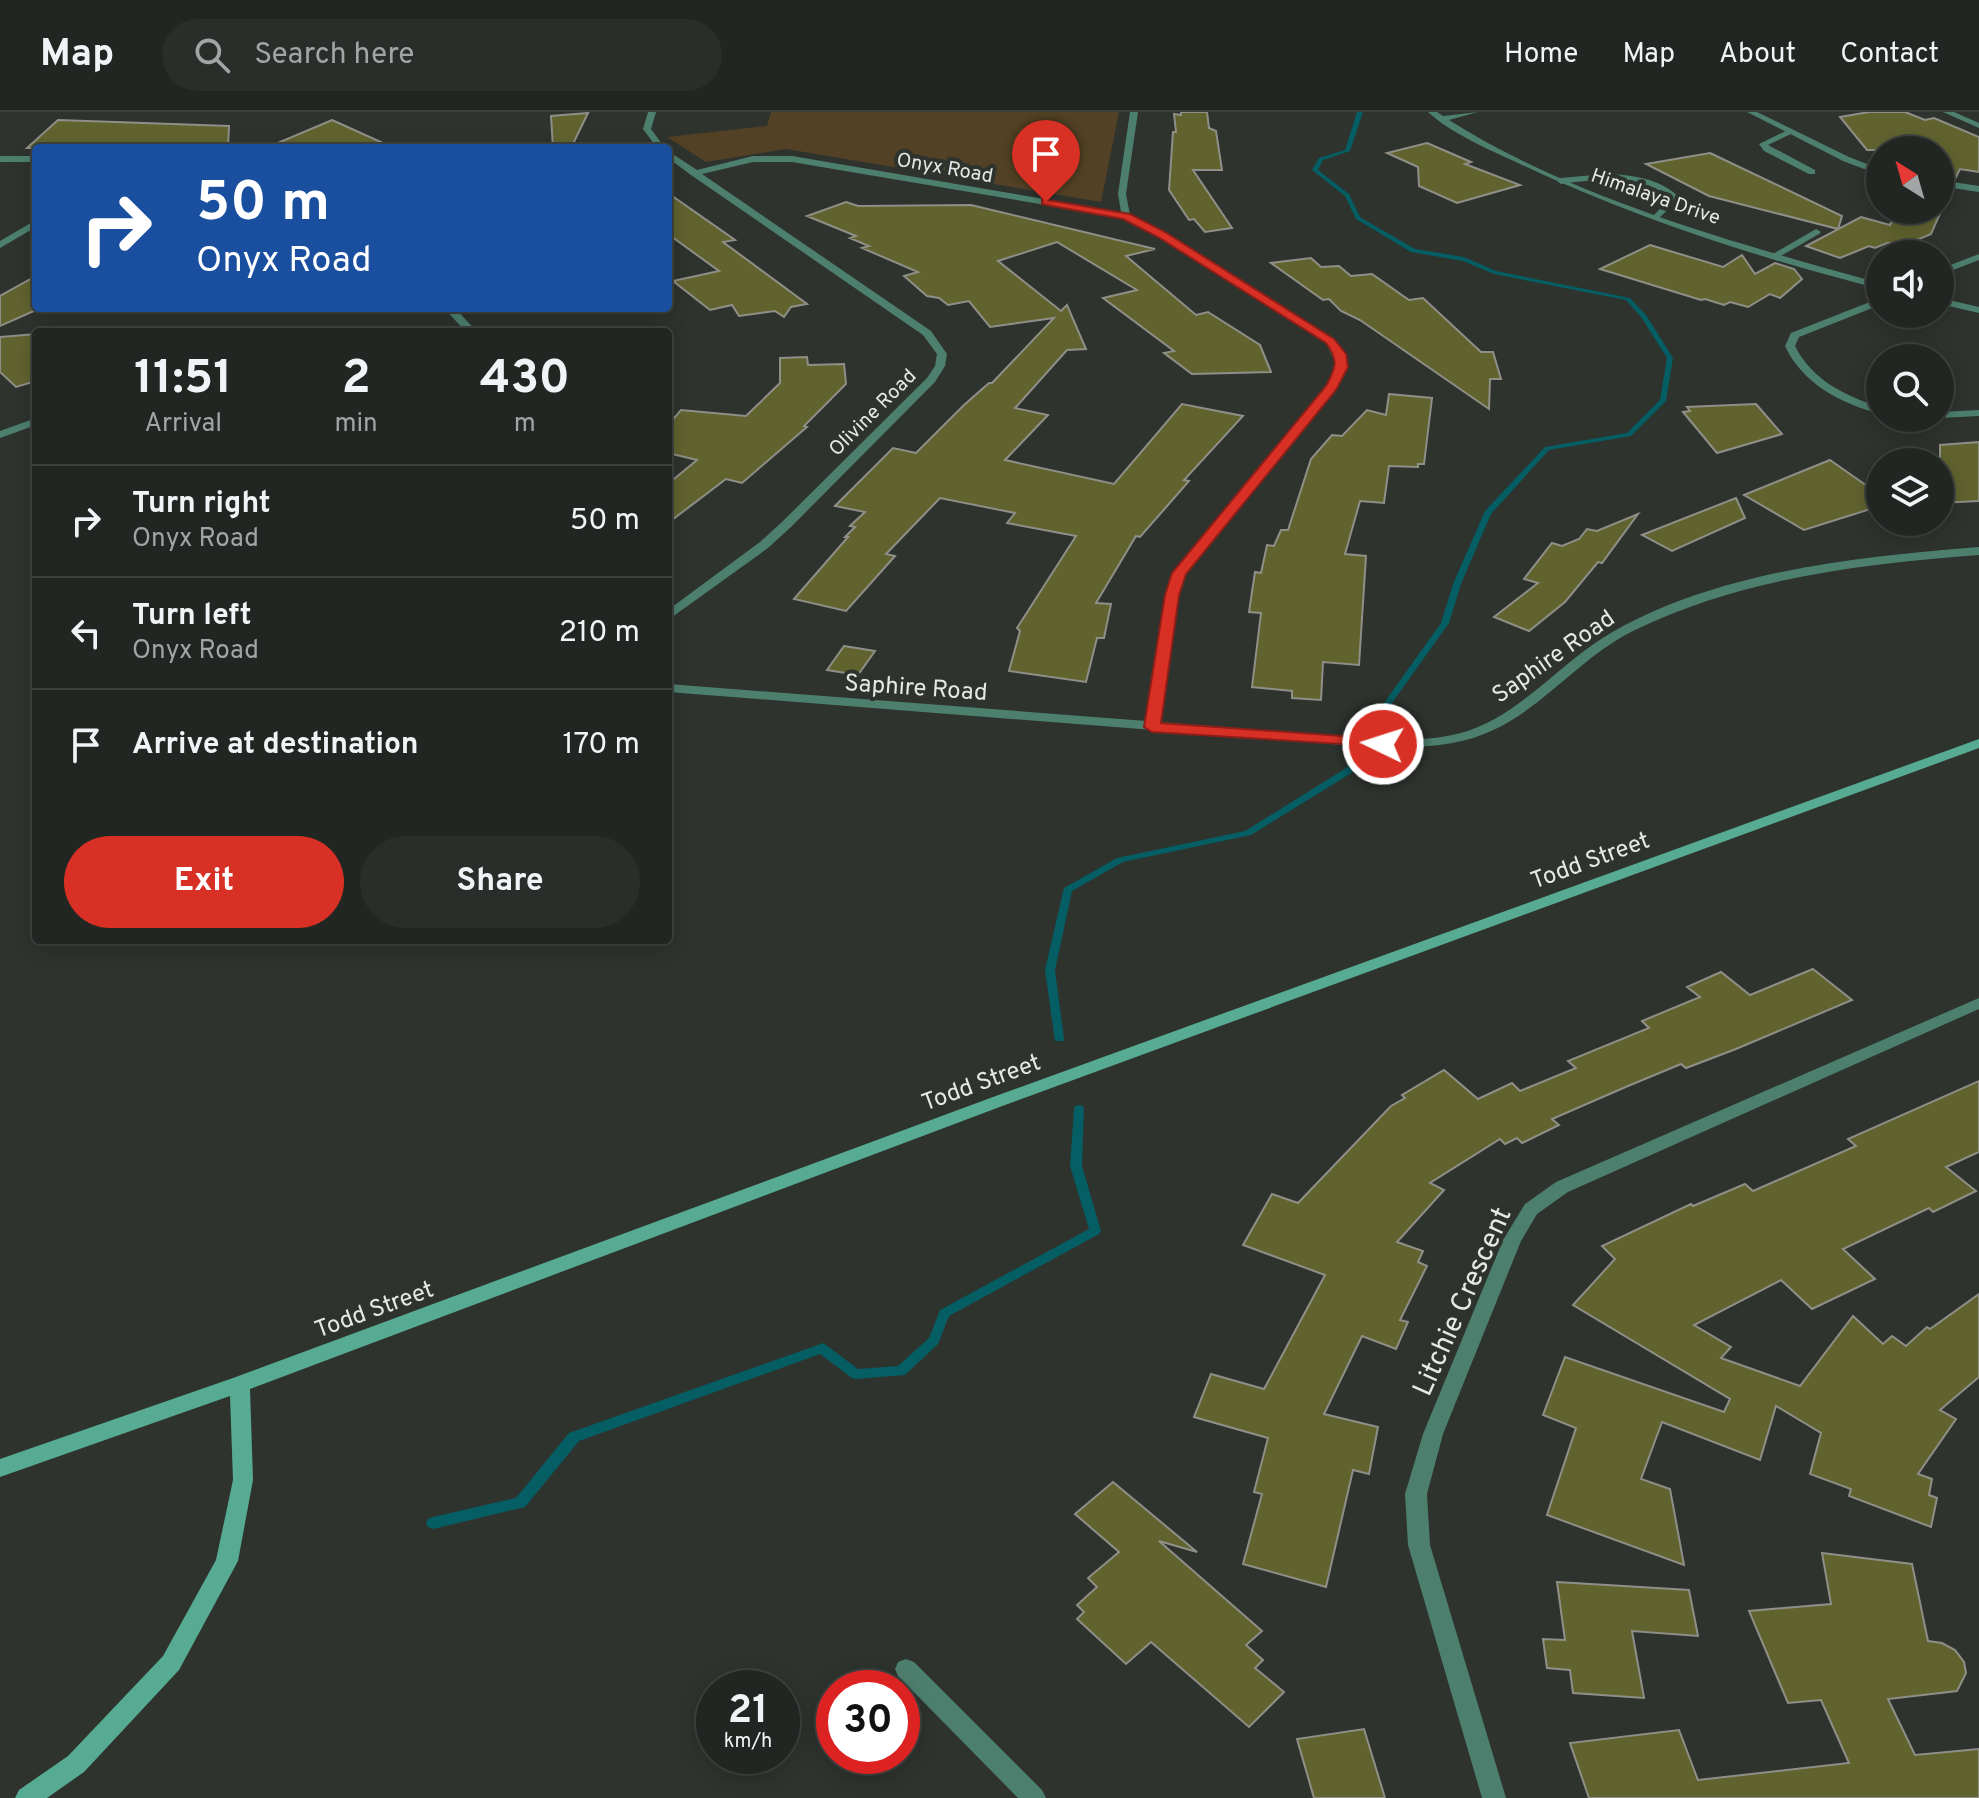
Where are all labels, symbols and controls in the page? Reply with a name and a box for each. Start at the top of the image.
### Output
search box [162,19,722,91]
text: Map [40,31,114,80]
icon: search [190,33,234,77]
text: Search here [254,37,414,74]
text: Home [1504,37,1578,73]
text: Map [1622,37,1675,73]
text: About [1719,37,1796,73]
text: Contact [1840,37,1939,73]
pin [1012,120,1080,202]
icon: arrive [1024,132,1068,176]
north arrow [1866,136,1954,224]
map controls [1866,136,1954,536]
street label: Onyx Road [894,148,995,190]
street label: Himalaya Drive [1587,164,1723,232]
text: 50 m [196,170,330,240]
icon: right [64,176,168,280]
text: Onyx Road [196,239,372,285]
button: sound [1866,240,1954,328]
button: search [1866,344,1954,432]
text: 11:51 [134,350,233,410]
text: 2 [341,350,371,410]
text: 430 [480,350,570,410]
street label: Olivine Road [824,364,923,463]
text: Arrival [144,408,222,441]
text: min [334,408,378,441]
text: m [514,408,536,441]
button: layers [1866,448,1954,536]
text: Turn right [132,486,270,523]
icon: right [64,499,108,543]
text: 50 m [570,503,640,540]
text: Onyx Road [132,523,259,556]
text: Turn left [132,598,252,635]
street label: Saphire Road [1487,604,1621,711]
icon: left [64,611,108,655]
text: 210 m [559,615,640,652]
text: Onyx Road [132,635,259,668]
street label: Saphire Road [843,669,988,709]
position arrow [1341,702,1425,786]
icon: arrive [64,723,108,767]
text: Arrive at destination [132,727,418,764]
text: 170 m [562,727,640,764]
street label: Todd Street [1527,827,1654,897]
button: Exit [64,836,344,928]
button: Share [360,836,640,928]
street label: Todd Street [918,1049,1045,1119]
street label: Litchie Crescent [1406,1202,1521,1402]
street label: Todd Street [311,1276,438,1346]
speed limit sign: 30 [816,1670,920,1774]
text: 21 [728,1687,768,1737]
text: km/h [724,1729,772,1755]

